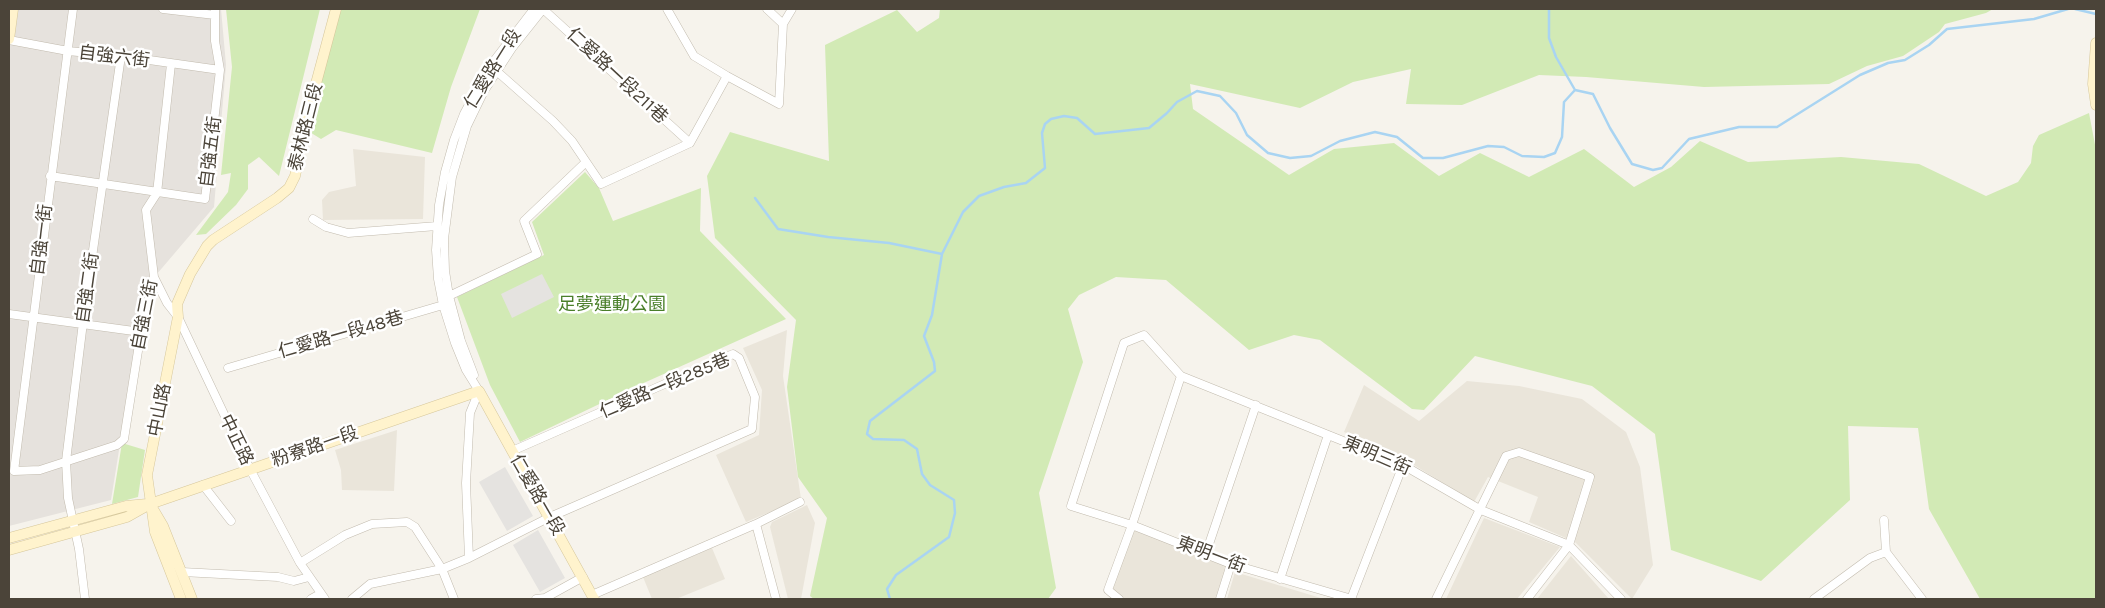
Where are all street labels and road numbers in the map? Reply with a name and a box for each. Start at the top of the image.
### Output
street label: 仁愛路一段211巷 [562,24,672,128]
street label: 仁愛路一段 [460,25,526,113]
street label: 自強六街 [77,42,151,72]
street label: 泰林路三段 [285,81,327,173]
street label: 自強五街 [196,115,226,189]
street label: 自強一街 [27,203,57,277]
street label: 自強二街 [72,251,104,325]
street label: 自強三街 [128,278,162,352]
street label: 仁愛路一段48巷 [276,307,406,363]
street label: 仁愛路一段285巷 [597,349,733,423]
street label: 中山路 [144,381,176,439]
street label: 中正路 [214,411,258,469]
street label: 粉寮路一段 [269,422,361,472]
street label: 東明三街 [1340,432,1414,480]
street label: 仁愛路一段 [505,451,569,539]
street label: 東明一街 [1174,532,1248,578]

